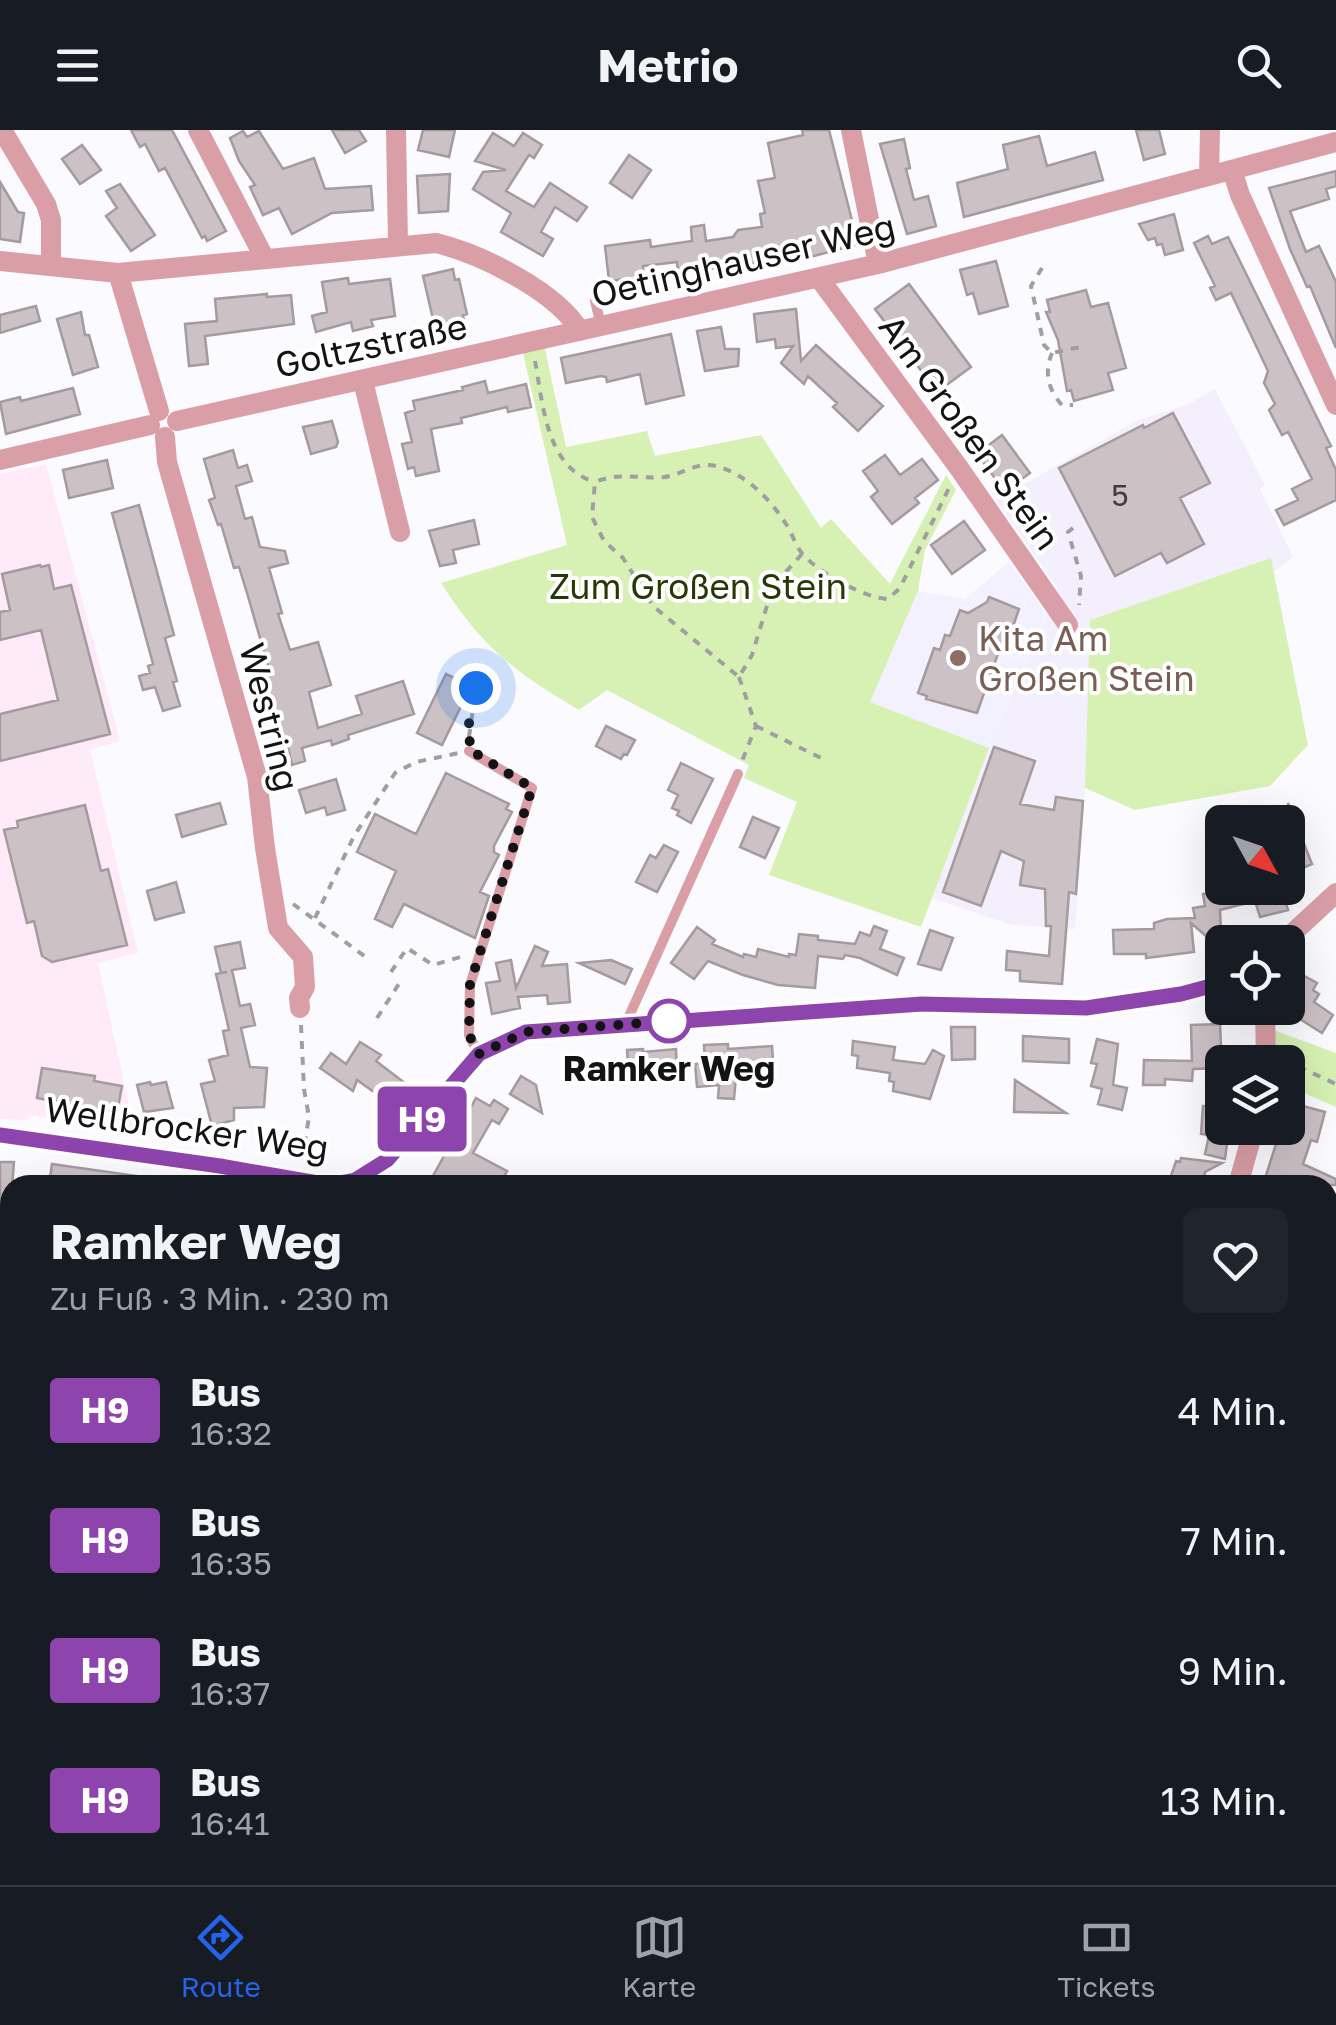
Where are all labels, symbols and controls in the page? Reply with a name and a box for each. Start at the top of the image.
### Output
icon: menu [50,38,105,93]
text: Metrio [597,38,739,92]
icon: search [1231,38,1286,93]
street label: Oetinghauser Weg [587,205,899,315]
street label: Goltzstraße [271,304,471,386]
street label: Am Großen Stein [871,306,1069,558]
house number: 5 [1111,477,1129,513]
park label: Zum Großen Stein [549,565,847,607]
place label: Kita Am Großen Stein [978,617,1195,699]
street label: Westring [231,639,309,795]
marker: Kita Am Großen Stein [947,647,969,669]
your location [451,663,501,713]
north arrow [1205,805,1305,905]
map controls [1205,805,1305,1145]
button: locate [1205,925,1305,1025]
marker: Ramker Weg [648,1000,690,1042]
button: layers [1205,1045,1305,1145]
place label: Ramker Weg [563,1047,775,1089]
line badge: H9 [377,1086,467,1152]
street label: Wellbrocker Weg [43,1087,331,1169]
text: H9 [398,1098,446,1140]
button: heart [1183,1208,1288,1313]
text: Ramker Weg [50,1212,342,1270]
text: Zu Fuß · 3 Min. · 230 m [50,1279,390,1317]
text: Bus [190,1369,261,1414]
text: 4 Min. [1178,1388,1288,1433]
text: H9 [81,1389,129,1431]
text: 16:32 [190,1414,272,1452]
text: Bus [190,1499,261,1544]
text: 7 Min. [1181,1518,1288,1563]
text: H9 [81,1519,129,1561]
text: 16:35 [190,1544,272,1582]
text: Bus [190,1629,261,1674]
text: 9 Min. [1178,1648,1288,1693]
text: H9 [81,1649,129,1691]
text: 16:37 [190,1674,270,1712]
text: Bus [190,1759,261,1804]
text: 13 Min. [1160,1778,1288,1823]
text: H9 [81,1779,129,1821]
text: 16:41 [190,1804,270,1842]
tab: Route [181,1910,261,2003]
tab: Karte [622,1910,696,2003]
tab: Tickets [1058,1910,1155,2003]

